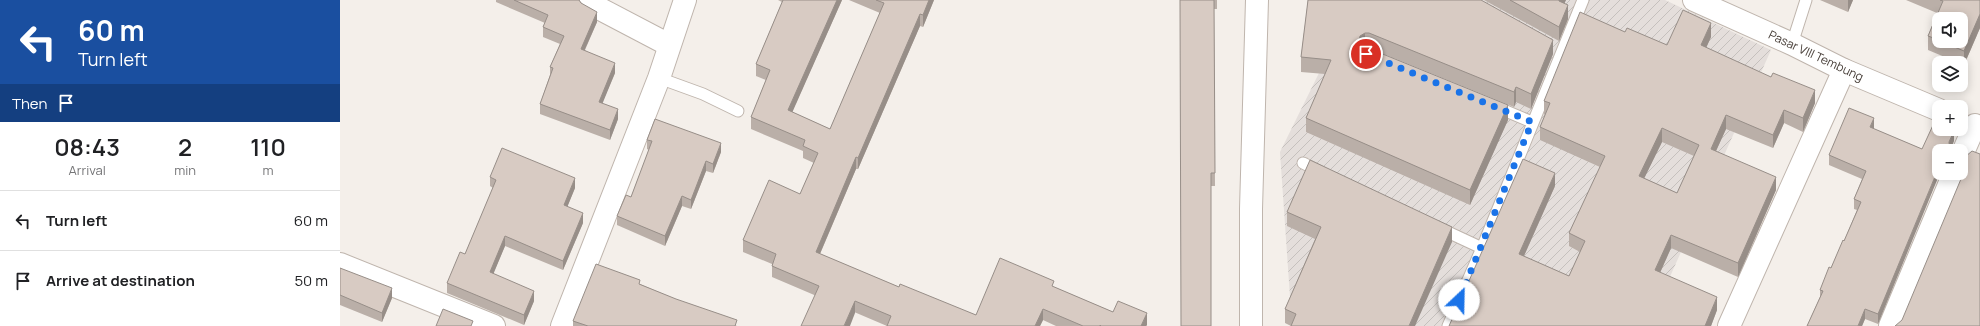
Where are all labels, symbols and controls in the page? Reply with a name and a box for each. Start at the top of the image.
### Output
text: 60 m [78,11,145,49]
map controls [1932,12,1968,180]
button: sound [1932,12,1968,48]
icon: left [12,16,64,68]
street label: Pasar VIII Tembung [1766,26,1866,85]
pin [1349,37,1383,71]
icon: arrive [1355,43,1377,65]
text: Turn left [78,47,148,71]
button: layers [1932,56,1968,92]
icon: arrive [55,92,77,114]
text: Then [12,93,47,114]
button: + [1932,100,1968,136]
text: 08:43 [54,130,120,163]
text: 2 [178,130,192,163]
text: 110 [250,130,286,163]
button: − [1932,144,1968,180]
text: Arrival [69,161,106,179]
text: min [174,161,196,179]
text: m [262,161,274,179]
icon: left [12,210,34,232]
text: Turn left [46,210,108,231]
text: 60 m [294,210,328,231]
icon: arrive [12,270,34,292]
text: Arrive at destination [46,270,195,291]
text: 50 m [294,270,328,291]
position arrow [1438,279,1480,321]

